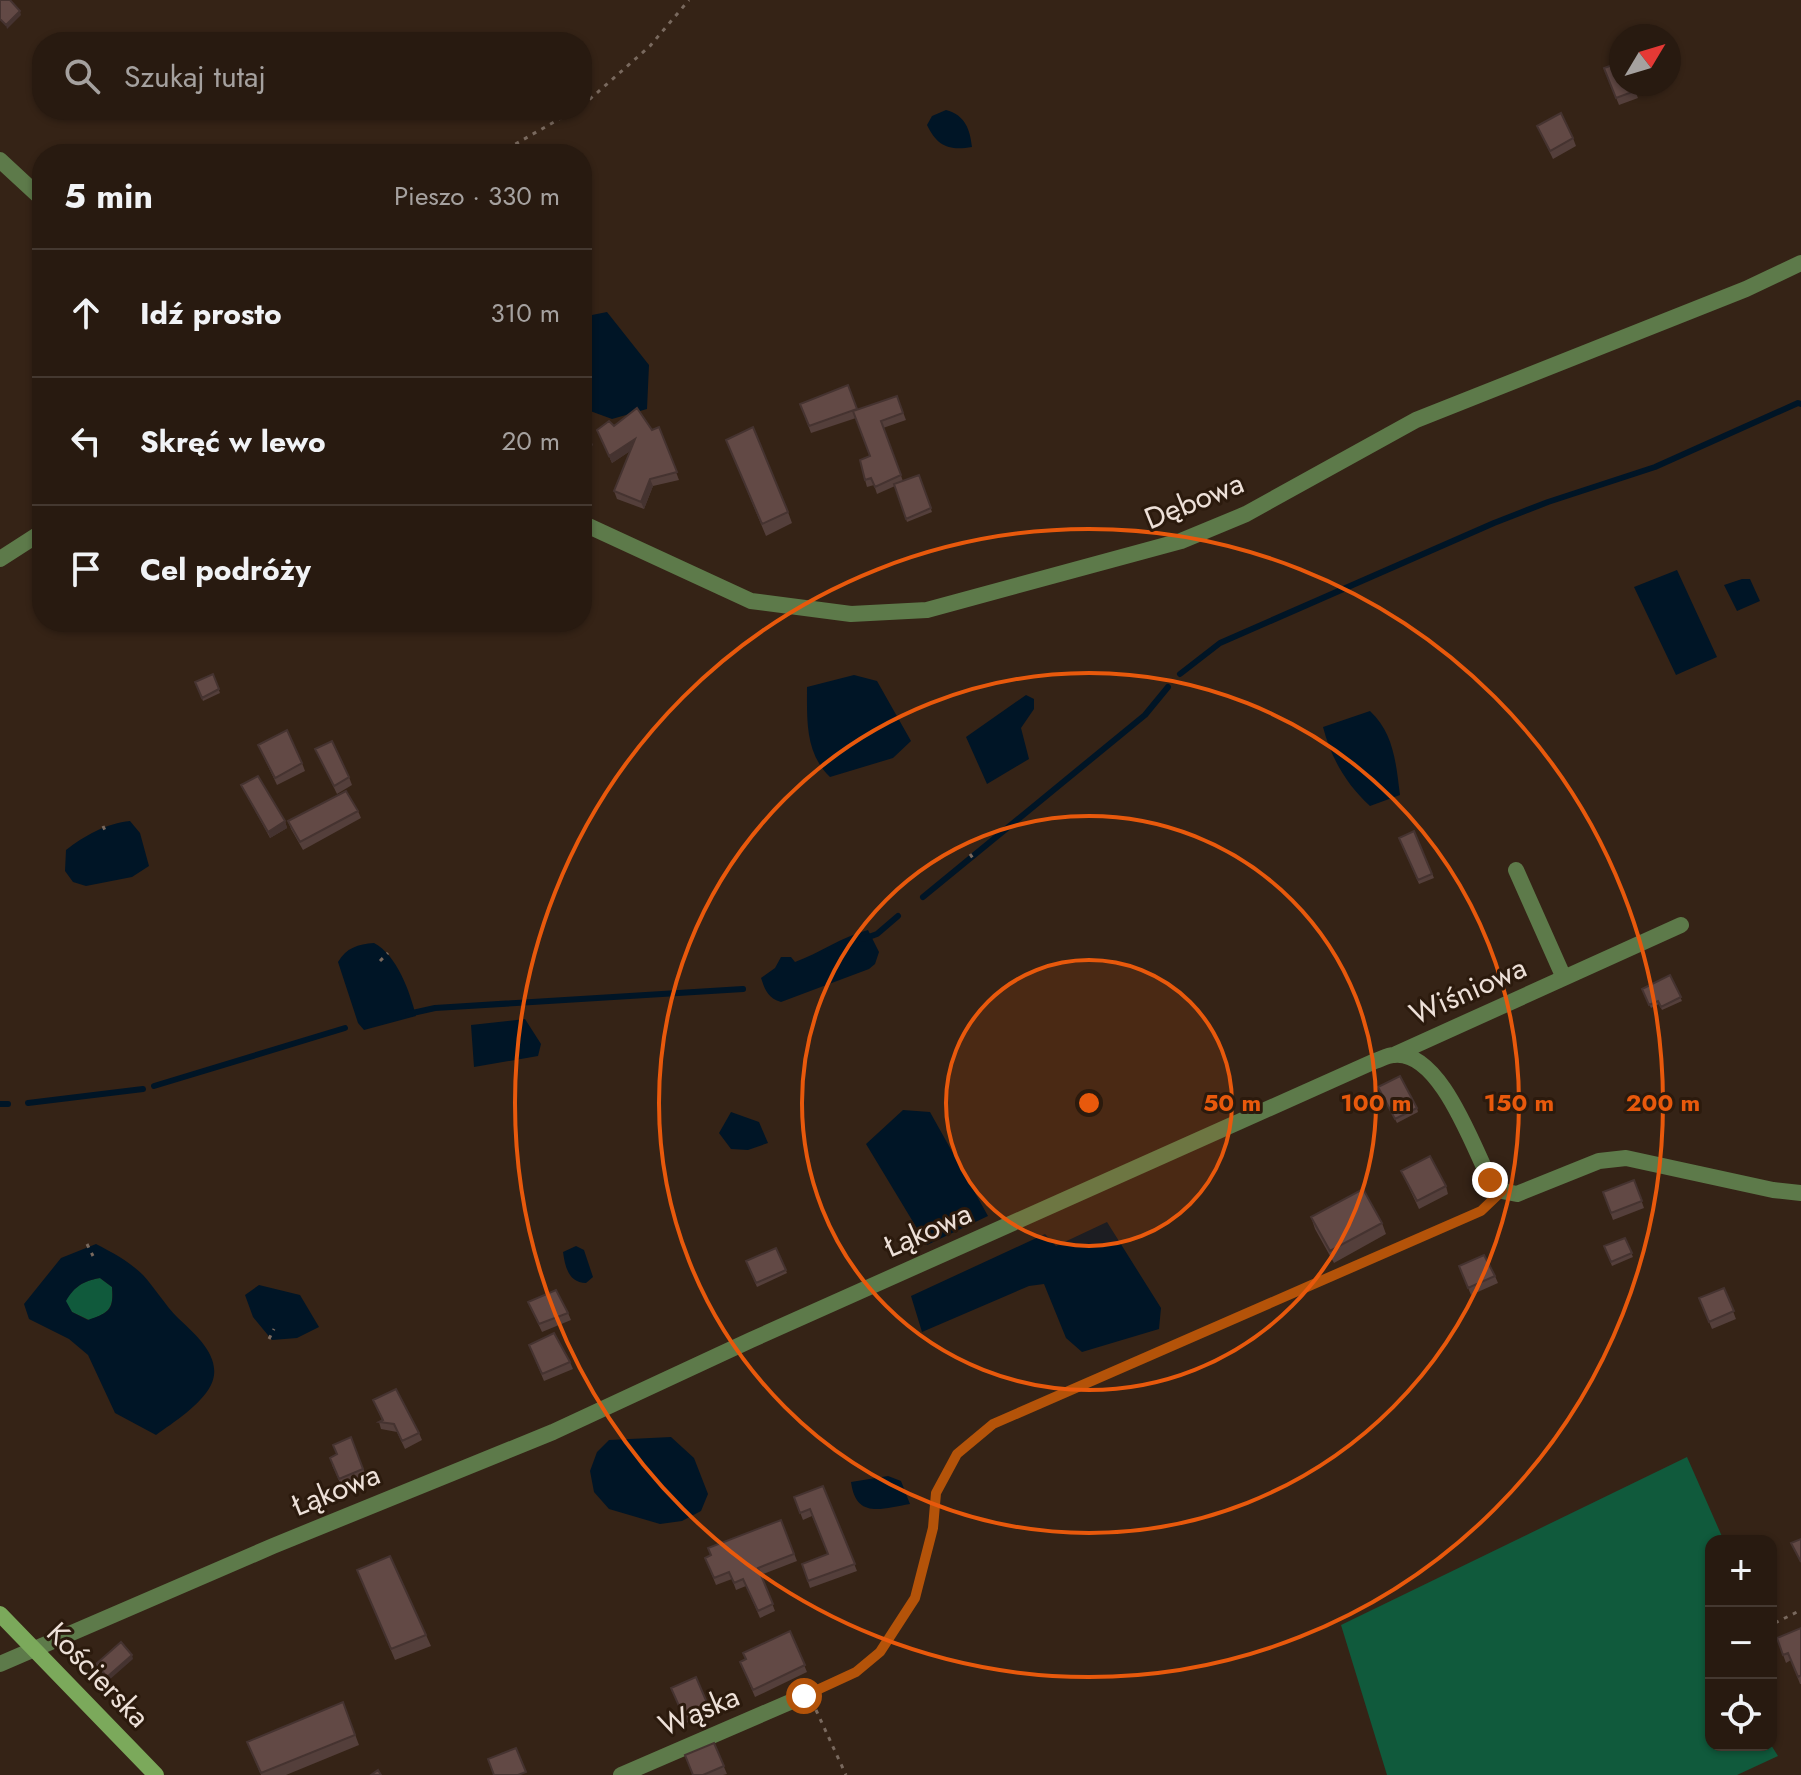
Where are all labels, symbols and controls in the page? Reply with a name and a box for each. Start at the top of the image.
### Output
north arrow [1609,24,1681,96]
search box [32,32,592,120]
icon: search [60,54,104,98]
text: Szukaj tutaj [124,55,266,98]
text: 5 min [64,172,153,221]
text: Pieszo · 330 m [394,177,560,215]
icon: ahead [64,291,108,335]
text: Idź prosto [140,292,282,335]
text: 310 m [490,294,560,332]
icon: left [64,419,108,463]
text: Skręć w lewo [140,420,326,463]
text: 20 m [502,422,560,460]
street label: Dębowa [1138,461,1250,540]
icon: arrive [64,547,108,591]
text: Cel podróży [140,548,311,591]
street label: Wiśniowa [1402,946,1533,1035]
text: 50 m [1203,1085,1261,1120]
text: 100 m [1341,1085,1411,1120]
text: 150 m [1484,1085,1554,1120]
text: 200 m [1626,1085,1700,1120]
centre of rings [1075,1089,1103,1117]
route end [1472,1162,1508,1198]
street label: Łąkowa [876,1191,978,1268]
street label: Łąkowa [284,1452,386,1527]
map controls [1705,1535,1777,1751]
button: + [1705,1535,1777,1607]
button: − [1705,1607,1777,1679]
street label: Kościerska [37,1612,160,1737]
street label: Wąska [652,1674,746,1747]
route start [786,1678,822,1714]
button: locate [1705,1679,1777,1751]

